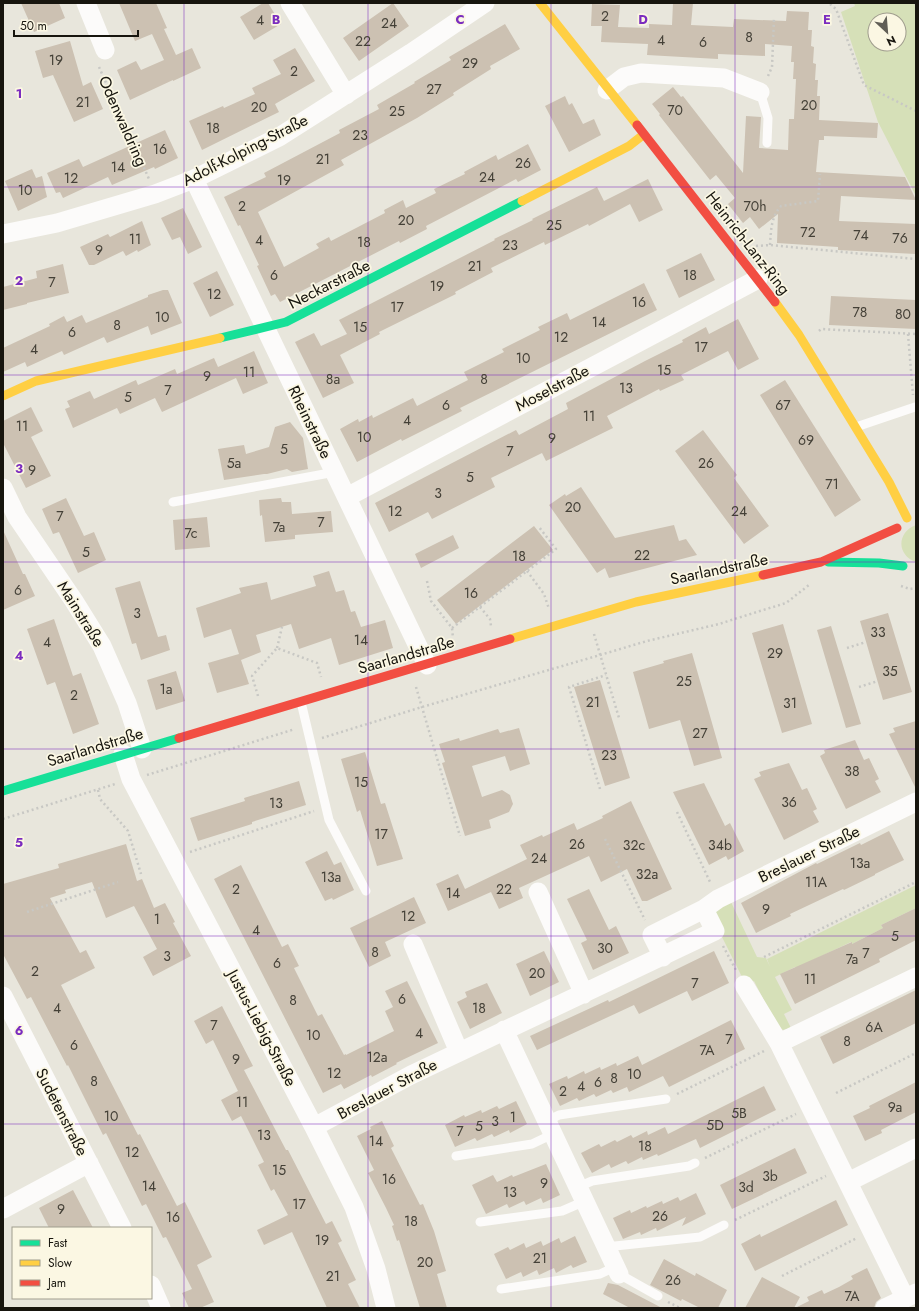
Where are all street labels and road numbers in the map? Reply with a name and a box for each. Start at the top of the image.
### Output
street label: Odenwaldring [93,72,153,170]
street label: Adolf-Kolping-Straße [178,108,312,192]
street label: Heinrich-Lanz-Ring [700,186,796,300]
street label: Neckarstraße [284,253,374,315]
street label: Moselstraße [511,359,593,417]
street label: Rheinstraße [282,381,338,463]
street label: Saarlandstraße [668,547,770,591]
street label: Mainstraße [52,577,110,651]
street label: Saarlandstraße [355,630,457,680]
street label: Saarlandstraße [44,721,146,773]
street label: Breslauer Straße [754,819,864,889]
street label: Justus-Liebig-Straße [221,964,302,1090]
street label: Breslauer Straße [333,1053,441,1125]
street label: Sudetenstraße [30,1064,94,1160]

